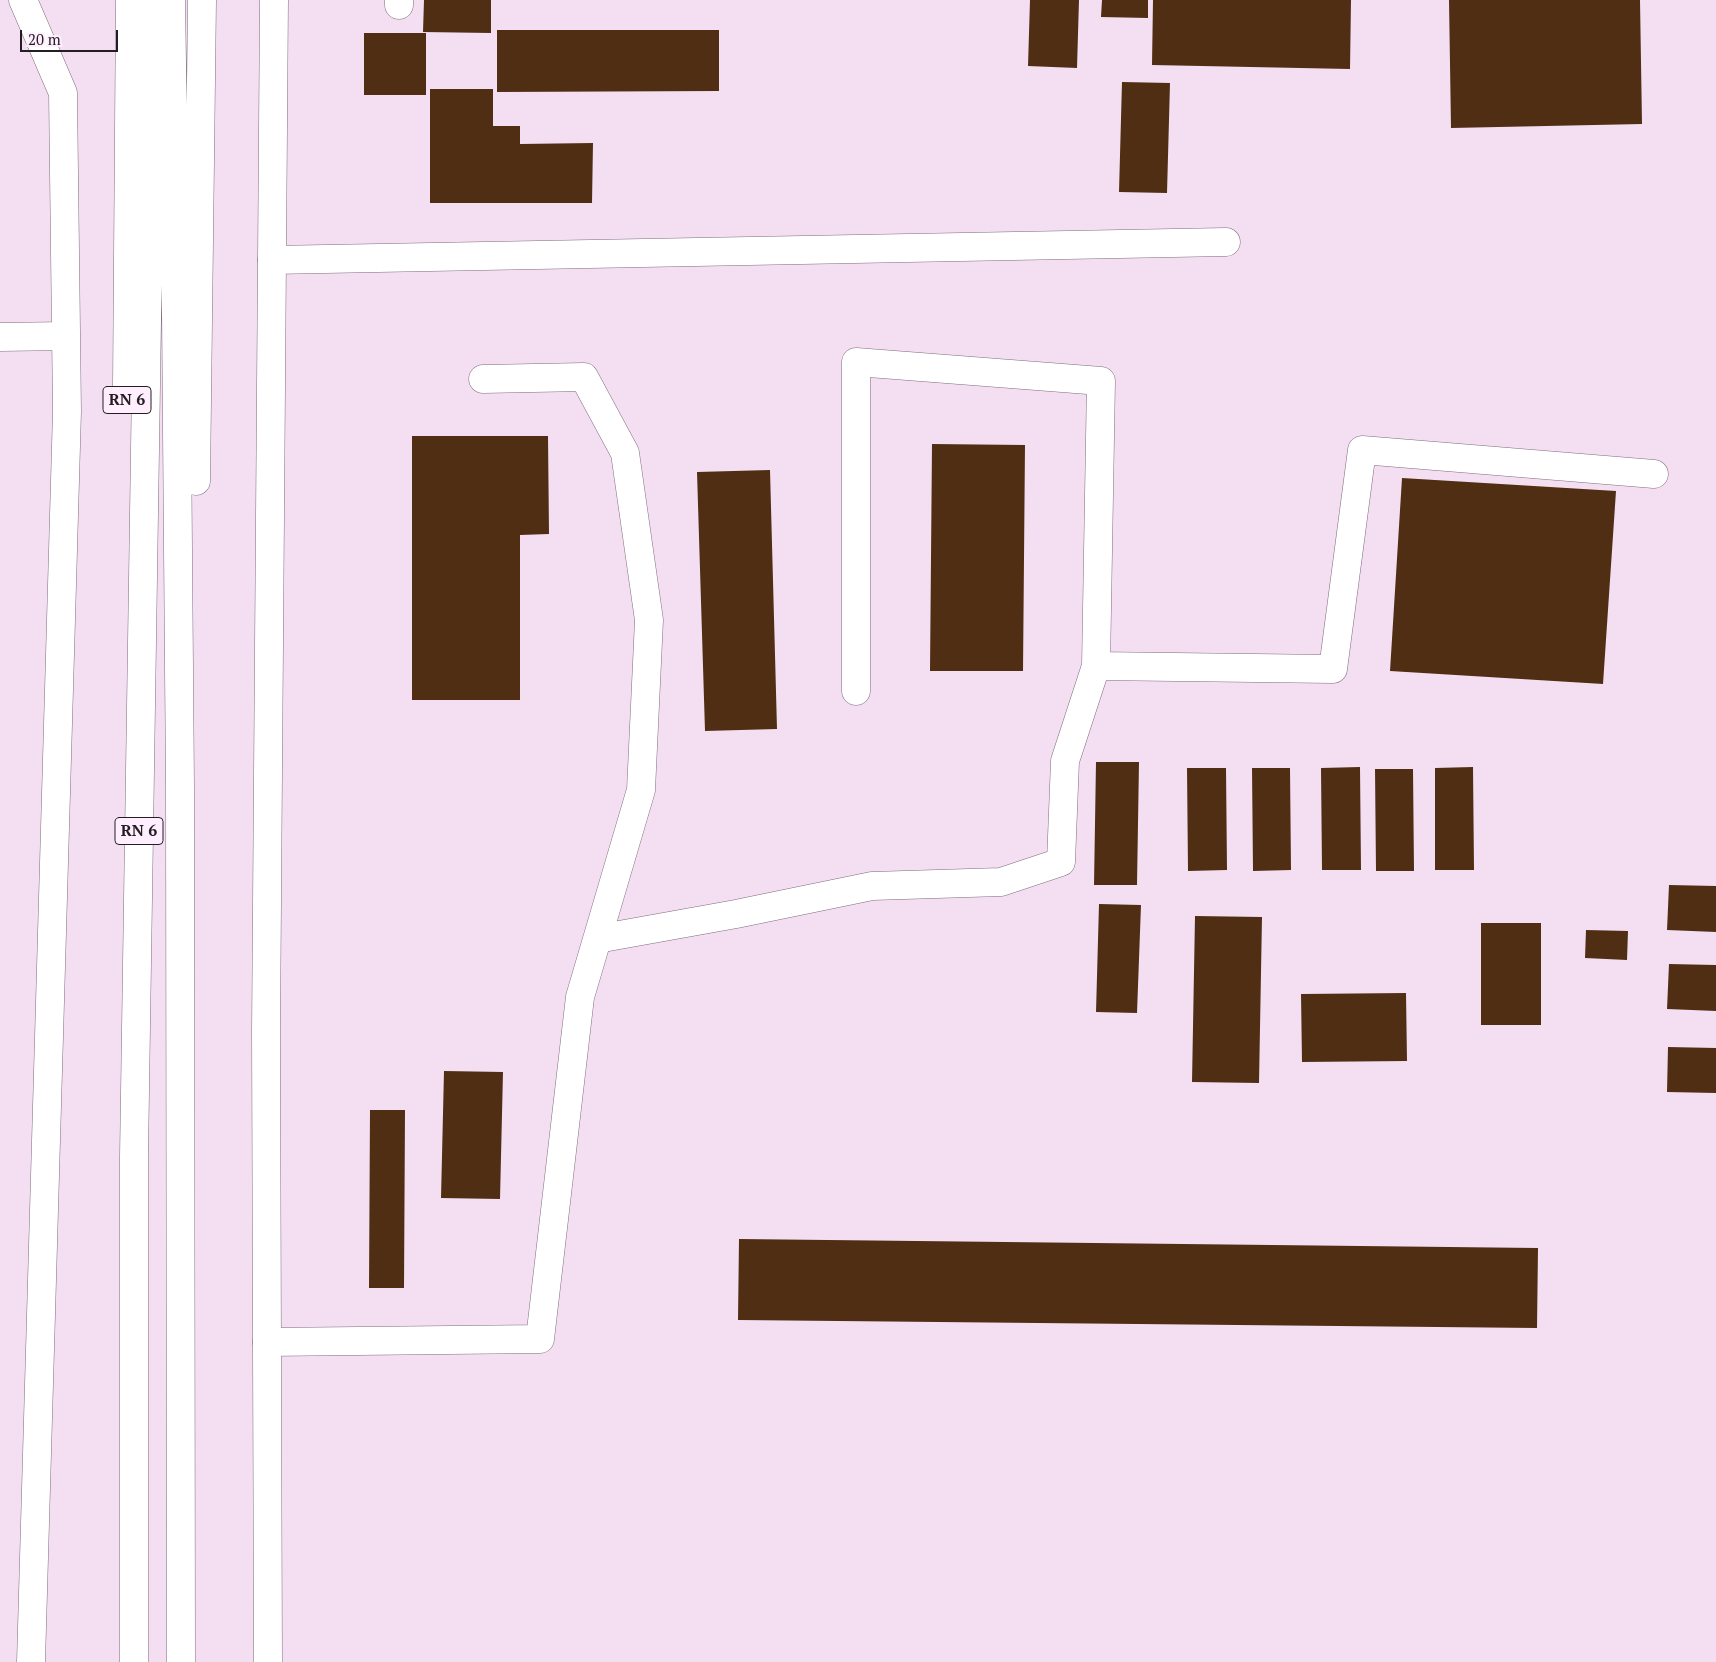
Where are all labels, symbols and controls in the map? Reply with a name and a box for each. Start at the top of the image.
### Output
scale bar [22,20,120,52]
text: 20 m [28,29,61,49]
road number: RN 6 [103,386,151,414]
road number: RN 6 [115,818,163,844]

